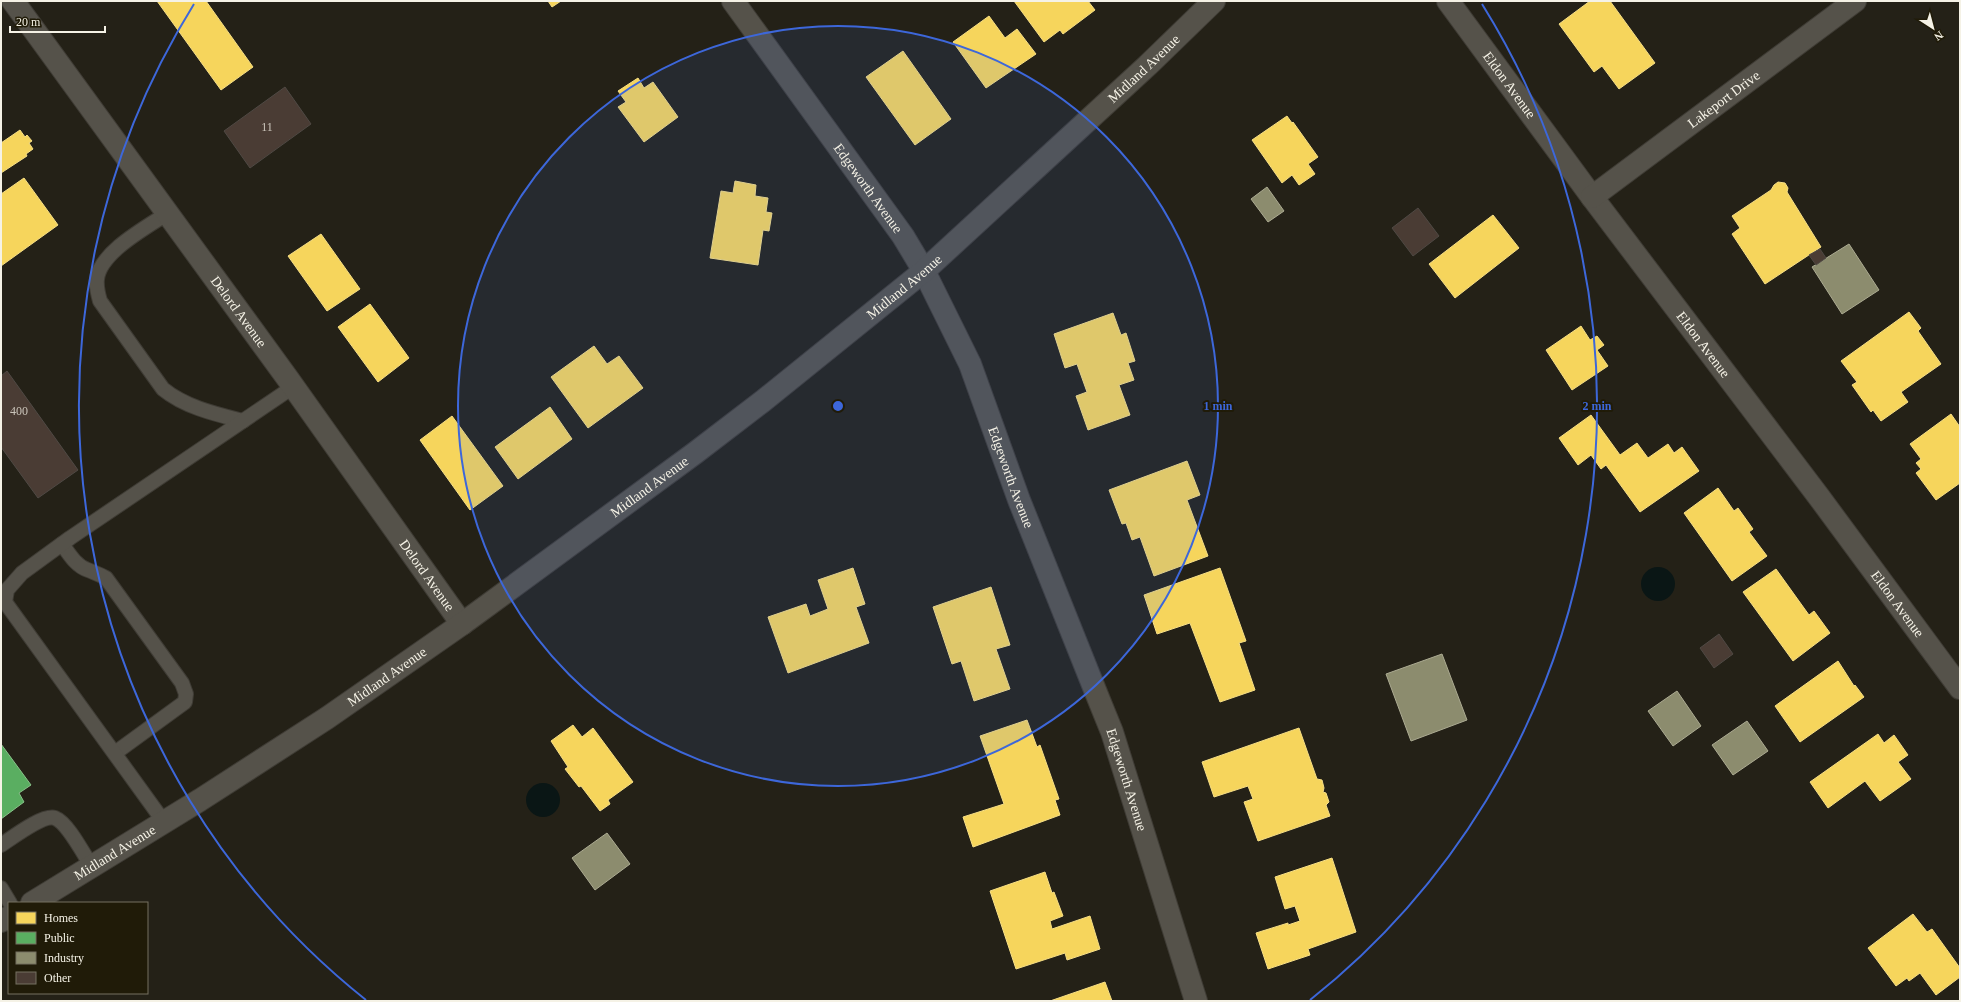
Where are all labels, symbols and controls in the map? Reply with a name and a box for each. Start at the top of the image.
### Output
scale bar [10,8,105,34]
north arrow [1913,8,1953,48]
text: 20 m [16,15,41,29]
text: N [1932,29,1946,43]
street label: Midland Avenue [1105,31,1182,106]
street label: Eldon Avenue [1480,49,1539,121]
street label: Lakeport Drive [1685,67,1762,131]
house number: 11 [261,120,273,134]
street label: Edgeworth Avenue [831,141,906,236]
street label: Midland Avenue [864,251,945,322]
street label: Delord Avenue [208,273,270,350]
street label: Eldon Avenue [1674,308,1733,380]
centre of rings [831,399,845,413]
text: 1 min [1203,399,1233,413]
text: 2 min [1582,399,1612,413]
house number: 400 [10,404,28,418]
street label: Edgeworth Avenue [986,425,1037,530]
street label: Midland Avenue [607,453,691,520]
street label: Delord Avenue [397,536,458,614]
street label: Eldon Avenue [1868,568,1927,640]
street label: Midland Avenue [344,644,429,709]
street label: Edgeworth Avenue [1104,726,1150,833]
street label: Midland Avenue [71,822,158,883]
legend [8,902,148,994]
text: Homes [44,911,78,925]
text: Public [44,931,75,945]
text: Industry [44,951,84,965]
text: Other [44,971,71,985]

